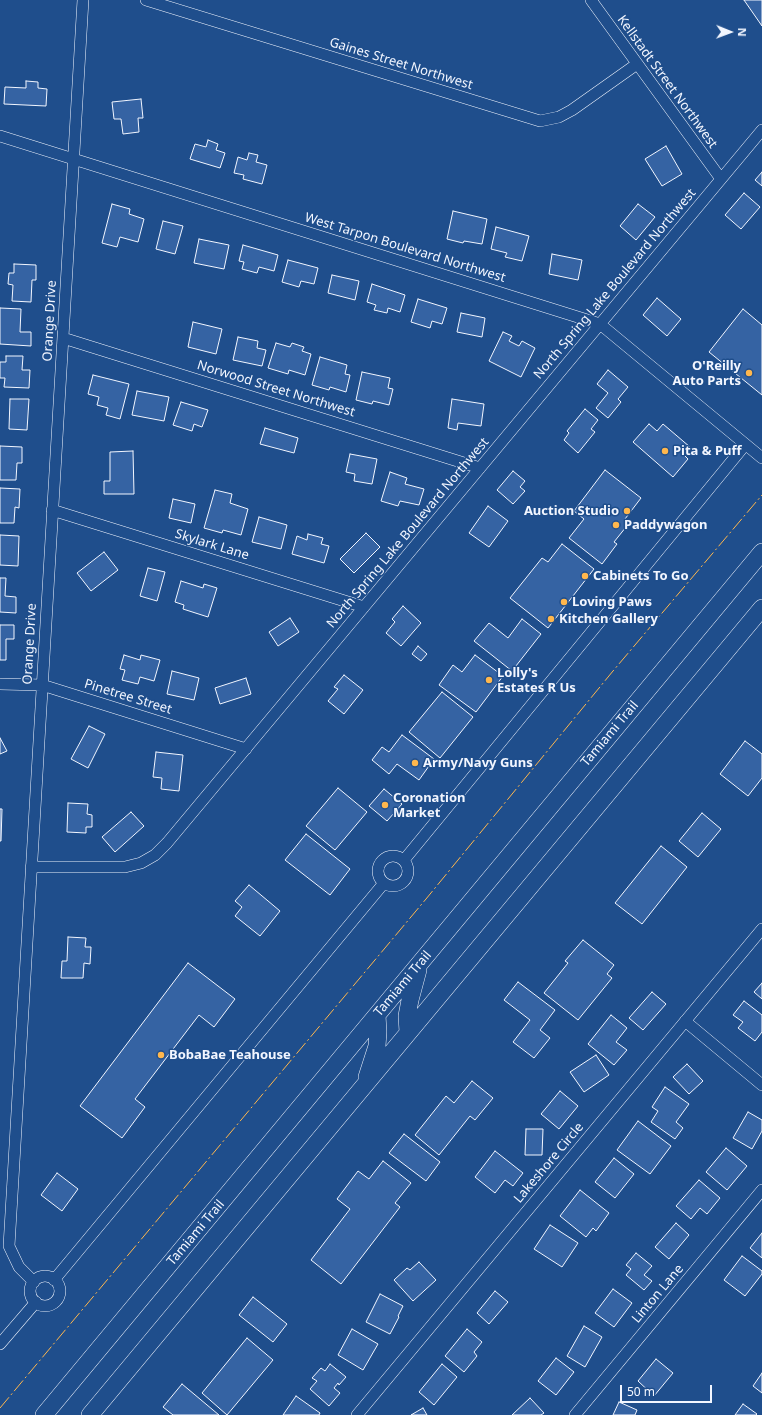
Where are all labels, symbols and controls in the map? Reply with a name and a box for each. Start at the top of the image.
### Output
north arrow [710,12,750,52]
street label: Kellstadt Street Northwest [614,13,720,151]
text: N [735,28,750,37]
street label: Gaines Street Northwest [327,35,475,93]
street label: North Spring Lake Boulevard Northwest [531,186,699,382]
street label: West Tarpon Boulevard Northwest [303,210,507,286]
street label: Orange Drive [40,280,60,362]
street label: Norwood Street Northwest [195,358,357,420]
place label: O'Reilly Auto Parts [673,358,741,389]
marker: O'Reilly Auto Parts [744,368,754,378]
street label: North Spring Lake Boulevard Northwest [324,435,492,631]
place label: Pita & Puff [673,443,741,459]
marker: Pita & Puff [660,446,670,456]
place label: Auction Studio [524,503,619,519]
marker: Auction Studio [622,506,632,516]
place label: Paddywagon [624,517,707,533]
marker: Paddywagon [611,520,621,530]
street label: Skylark Lane [173,526,251,564]
place label: Cabinets To Go [593,568,689,584]
marker: Cabinets To Go [580,571,590,581]
place label: Loving Paws [572,594,652,610]
marker: Loving Paws [559,597,569,607]
street label: Orange Drive [20,603,40,685]
place label: Kitchen Gallery [559,611,658,627]
marker: Kitchen Gallery [546,614,556,624]
place label: Lolly's Estates R Us [497,665,576,696]
marker: Lolly's Estates R Us [484,675,494,685]
street label: Pinetree Street [82,676,174,718]
street label: Tamiami Trail [578,698,642,770]
place label: Army/Navy Guns [423,755,533,771]
marker: Army/Navy Guns [410,758,420,768]
place label: Coronation Market [393,790,465,821]
marker: Coronation Market [380,800,390,810]
street label: Tamiami Trail [371,948,435,1020]
place label: BobaBae Teahouse [169,1047,291,1063]
marker: BobaBae Teahouse [156,1050,166,1060]
street label: Lakeshore Circle [511,1120,587,1206]
street label: Tamiami Trail [164,1197,228,1269]
street label: Linton Lane [629,1262,687,1326]
scale bar [622,1377,714,1403]
text: 50 m [627,1383,655,1400]

